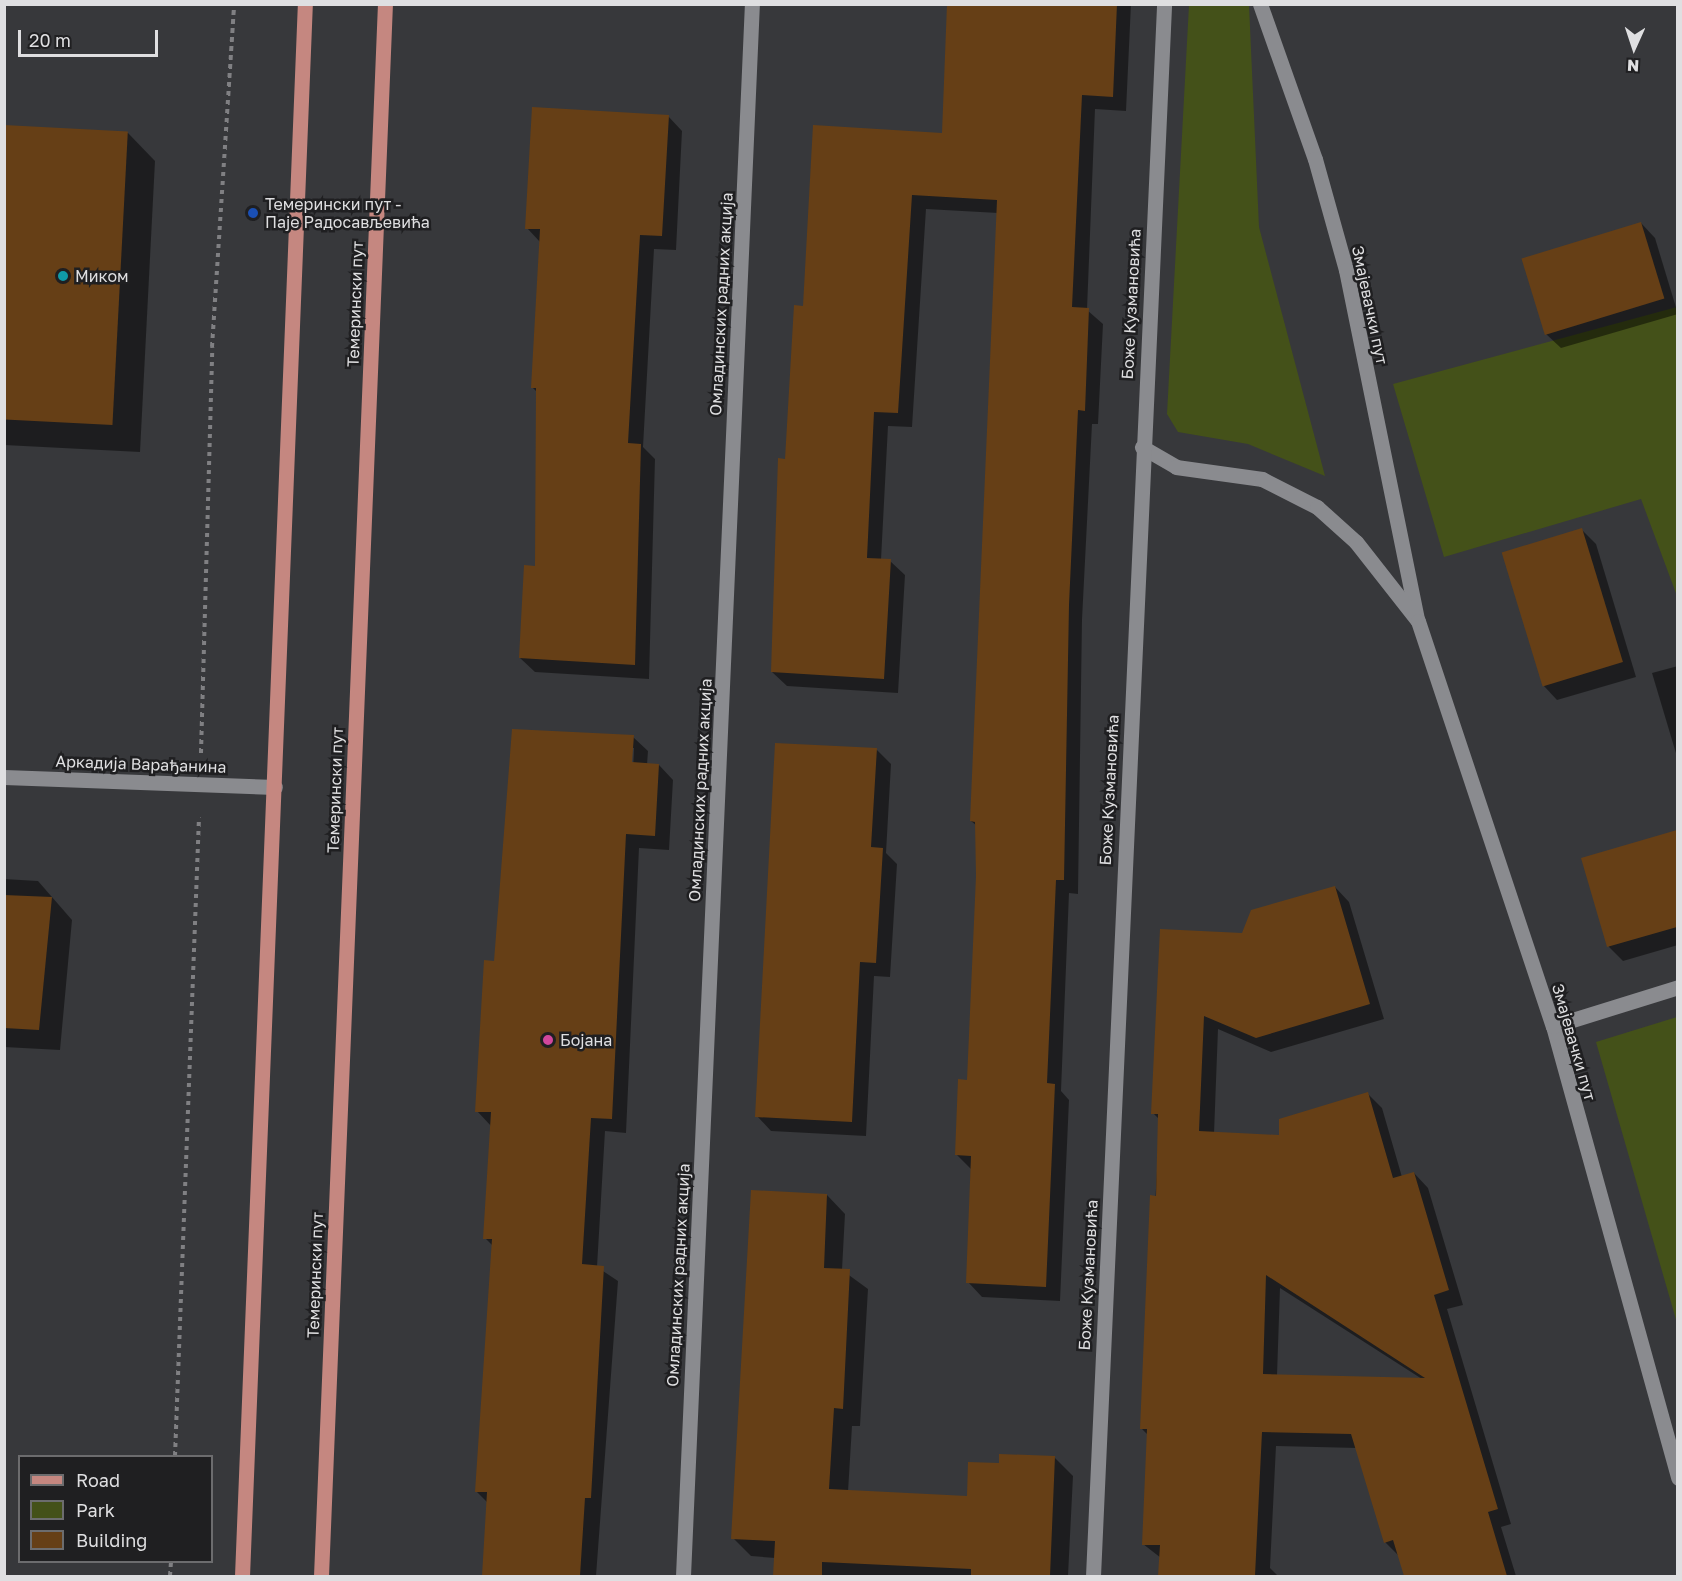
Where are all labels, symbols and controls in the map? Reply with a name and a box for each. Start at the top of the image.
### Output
scale bar [21,18,160,56]
north arrow [1604,18,1664,78]
text: 20 m [29,29,71,51]
text: N [1626,56,1640,76]
street label: Омладинских радних акција [706,192,736,416]
place label: Темерински пут - Паје Радосављевића [265,194,430,232]
marker: Темерински пут - Паје Радосављевића [246,206,260,220]
street label: Боже Кузмановића [1117,228,1145,380]
street label: Темерински пут [343,241,367,367]
street label: Змајевачки пут [1348,244,1392,366]
place label: Миком [75,266,129,286]
marker: Миком [56,269,70,283]
street label: Омладинских радних акција [685,678,715,902]
street label: Боже Кузмановића [1095,714,1123,866]
street label: Темерински пут [323,727,347,853]
street label: Аркадија Варађанина [55,751,227,777]
street label: Змајевачки пут [1548,981,1600,1103]
place label: Бојана [560,1030,612,1050]
marker: Бојана [541,1033,555,1047]
street label: Омладинских радних акција [663,1163,693,1387]
street label: Боже Кузмановића [1074,1199,1102,1351]
street label: Темерински пут [303,1212,327,1338]
legend [18,1455,213,1563]
text: Road [76,1469,120,1491]
text: Park [76,1499,115,1521]
text: Building [76,1529,147,1551]

